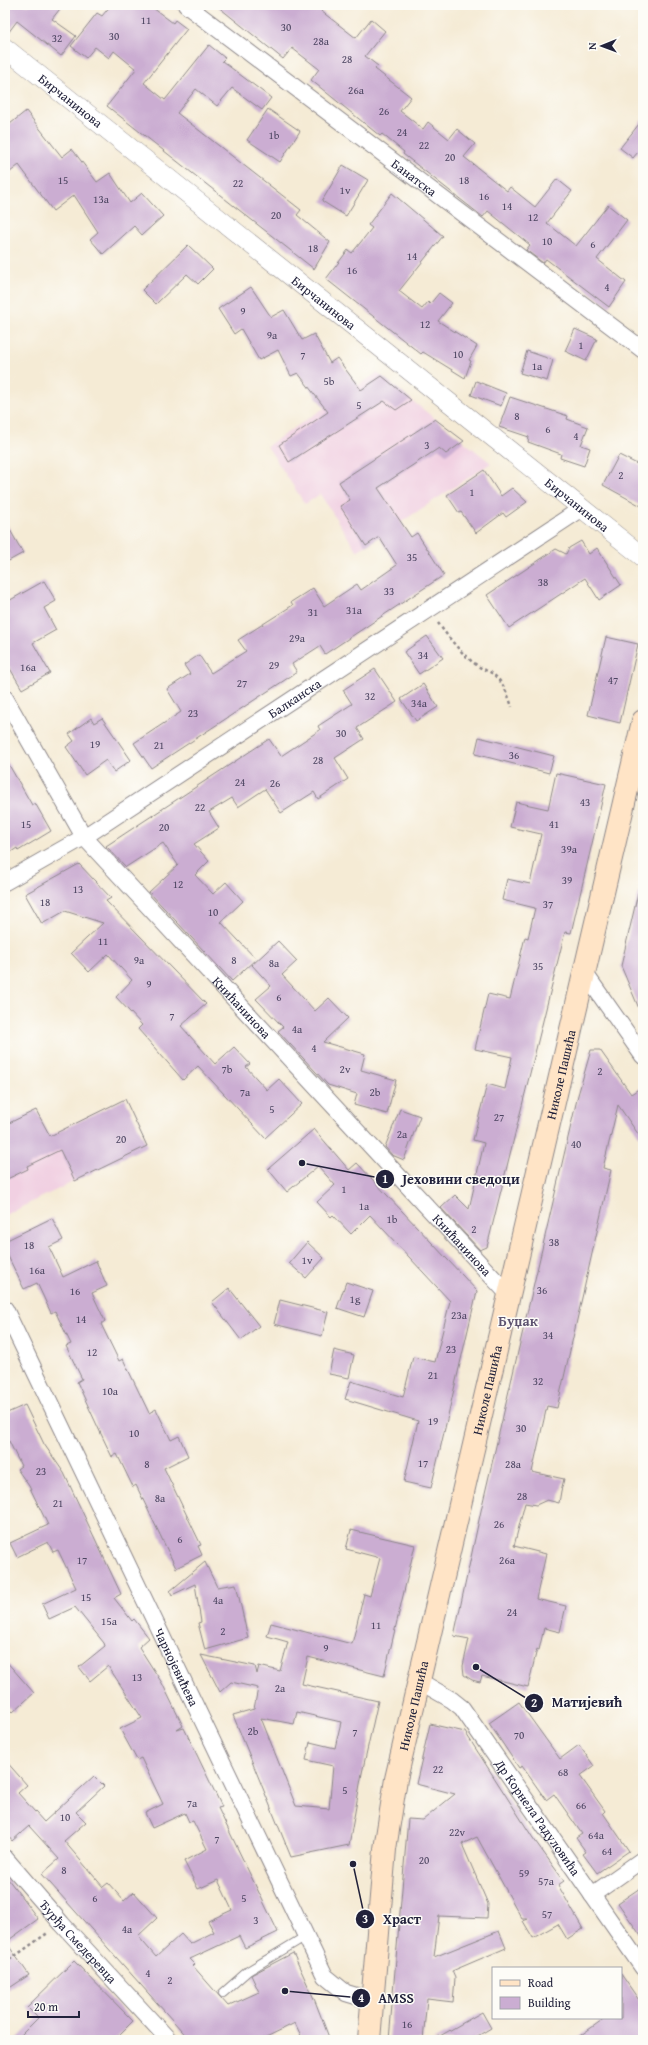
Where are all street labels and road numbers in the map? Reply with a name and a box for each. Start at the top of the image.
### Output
street label: Бирчанинова [34,69,107,133]
street label: Банатска [387,154,441,202]
street label: Бирчанинова [287,271,360,335]
street label: Бирчанинова [541,473,614,537]
street label: Балканска [264,674,326,723]
street label: Книћанинова [208,972,276,1043]
street label: Николе Пашића [541,1027,581,1121]
street label: Книћанинова [428,1210,496,1281]
street label: Николе Пашића [468,1343,507,1437]
street label: Чарнојевићева [149,1625,204,1710]
street label: Николе Пашића [394,1658,433,1752]
street label: Др Корнела Радуловића [490,1755,585,1880]
street label: Ђурђа Смедеревца [35,1896,122,1988]

